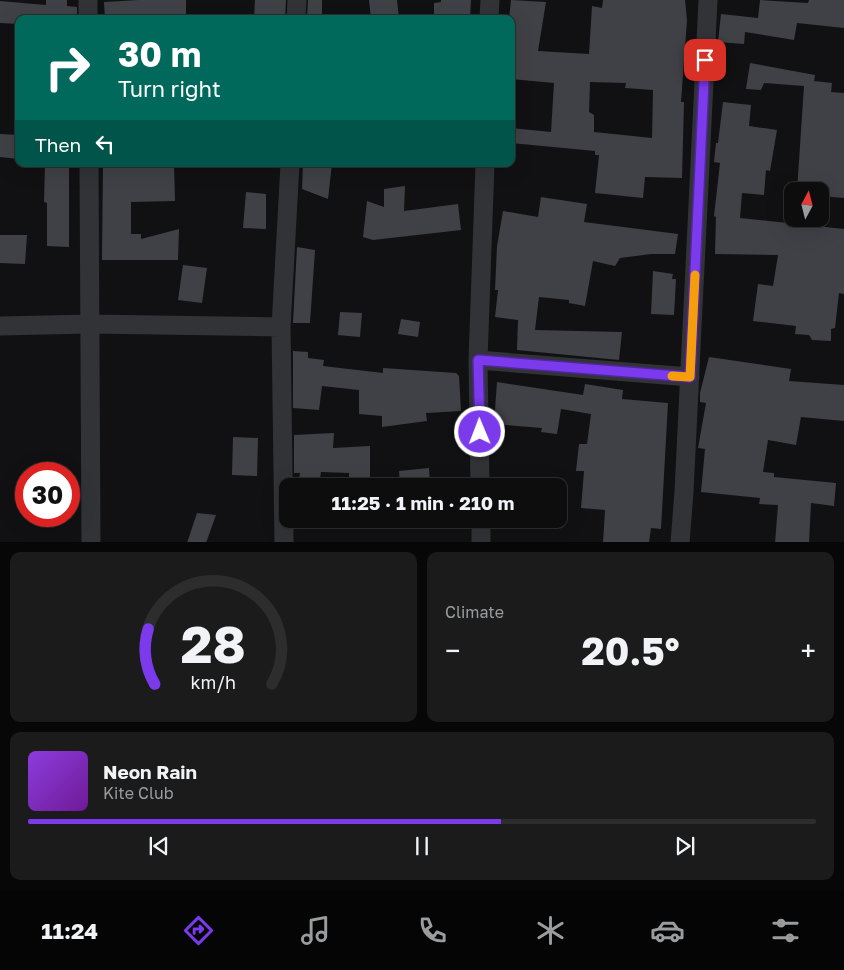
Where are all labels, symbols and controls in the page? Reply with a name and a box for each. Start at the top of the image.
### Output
text: 30 m [118,33,201,75]
icon: right [35,35,100,100]
pin [684,39,726,81]
icon: arrive [691,46,719,74]
text: Turn right [118,75,221,102]
icon: left [91,130,119,158]
text: Then [35,133,81,156]
north arrow [784,182,829,228]
map controls [784,182,829,227]
position arrow [453,405,505,457]
speed limit sign: 30 [15,462,80,527]
text: 11:25 · 1 min · 210 m [332,491,514,514]
text: Climate [445,602,504,622]
text: 28 [181,612,246,674]
text: 20.5° [581,628,680,673]
text: − [445,634,460,667]
text: + [801,634,816,667]
text: km/h [191,671,236,693]
text: Neon Rain [103,760,197,783]
text: Kite Club [103,783,174,803]
icon: previous [145,832,173,860]
icon: pause [408,832,436,860]
icon: next [671,832,699,860]
icon: directions [181,913,216,948]
icon: music [298,913,333,948]
icon: phone [415,913,450,948]
icon: climate [533,913,568,948]
icon: car [650,913,685,948]
icon: filters [768,913,803,948]
text: 11:24 [41,917,98,944]

